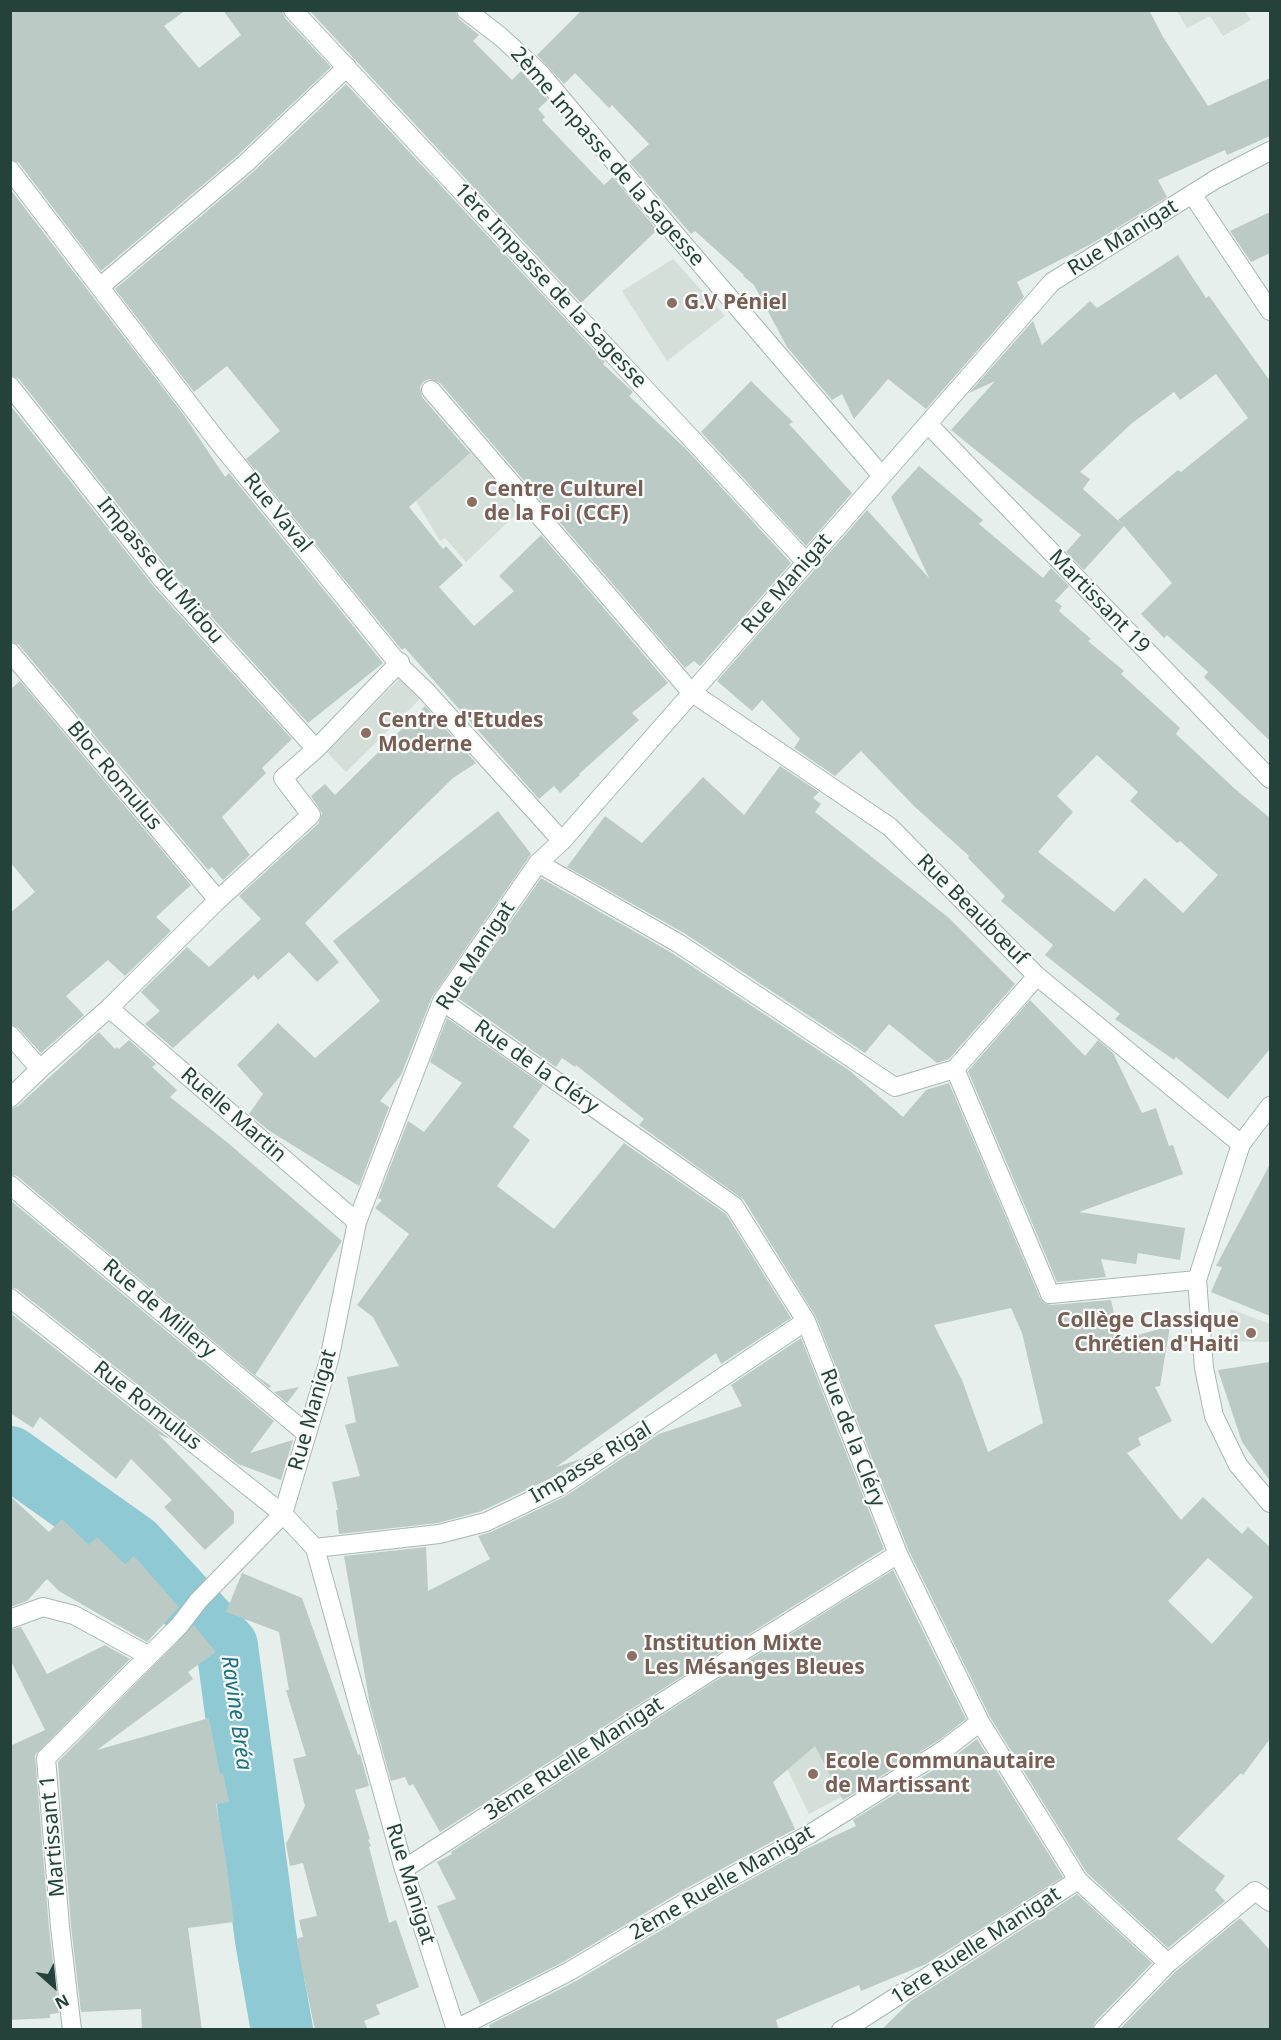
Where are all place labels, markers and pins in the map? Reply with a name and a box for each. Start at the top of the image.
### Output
place label: G.V Péniel [684,290,787,316]
marker: G.V Péniel [665,296,679,310]
place label: Centre Culturel de la Foi (CCF) [484,477,644,527]
marker: Centre Culturel de la Foi (CCF) [465,495,479,509]
place label: Centre d'Etudes Moderne [378,708,543,758]
marker: Centre d'Etudes Moderne [359,726,373,740]
place label: Collège Classique Chrétien d'Haiti [1057,1308,1239,1358]
marker: Collège Classique Chrétien d'Haiti [1244,1326,1258,1340]
place label: Institution Mixte Les Mésanges Bleues [644,1631,865,1681]
marker: Institution Mixte Les Mésanges Bleues [625,1649,639,1663]
place label: Ecole Communautaire de Martissant [825,1749,1056,1799]
marker: Ecole Communautaire de Martissant [806,1767,820,1781]

